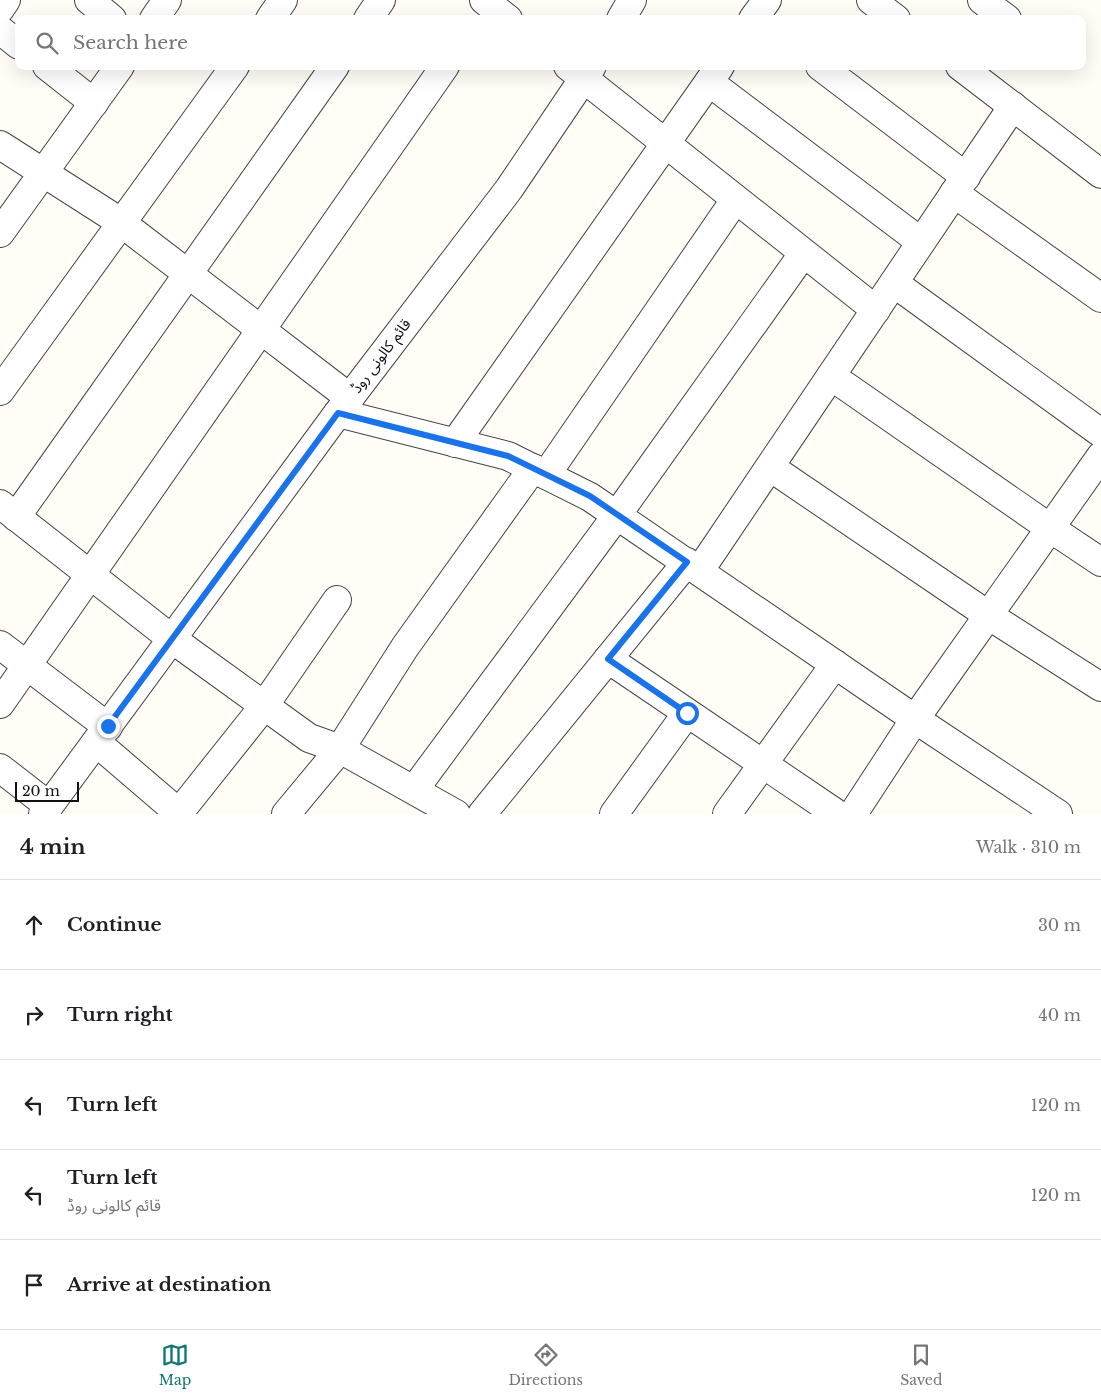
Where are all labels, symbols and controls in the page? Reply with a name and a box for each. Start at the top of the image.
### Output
search box [15,15,1086,70]
icon: search [33,29,61,57]
text: Search here [73,31,188,54]
street label: قائم کالونی روڈ [346,315,416,398]
route start [676,702,699,725]
route end [97,715,120,738]
scale bar [15,779,79,802]
text: 20 m [22,782,60,800]
text: 4 min [20,834,86,860]
text: Walk · 310 m [976,837,1081,857]
icon: ahead [20,911,48,939]
text: Continue [67,913,162,936]
text: 30 m [1038,915,1081,935]
icon: right [20,1001,48,1029]
text: Turn right [67,1003,173,1026]
text: 40 m [1038,1005,1081,1025]
icon: left [20,1091,48,1119]
text: Turn left [67,1093,158,1116]
text: 120 m [1031,1095,1081,1115]
text: Turn left [67,1166,158,1189]
icon: left [20,1181,48,1209]
text: 120 m [1031,1185,1081,1205]
text: قائم کالونی روڈ [67,1195,161,1215]
icon: arrive [20,1271,48,1299]
text: Arrive at destination [67,1273,271,1296]
tab: Map [159,1341,191,1389]
tab: Directions [508,1341,583,1389]
tab: Saved [900,1341,942,1389]

